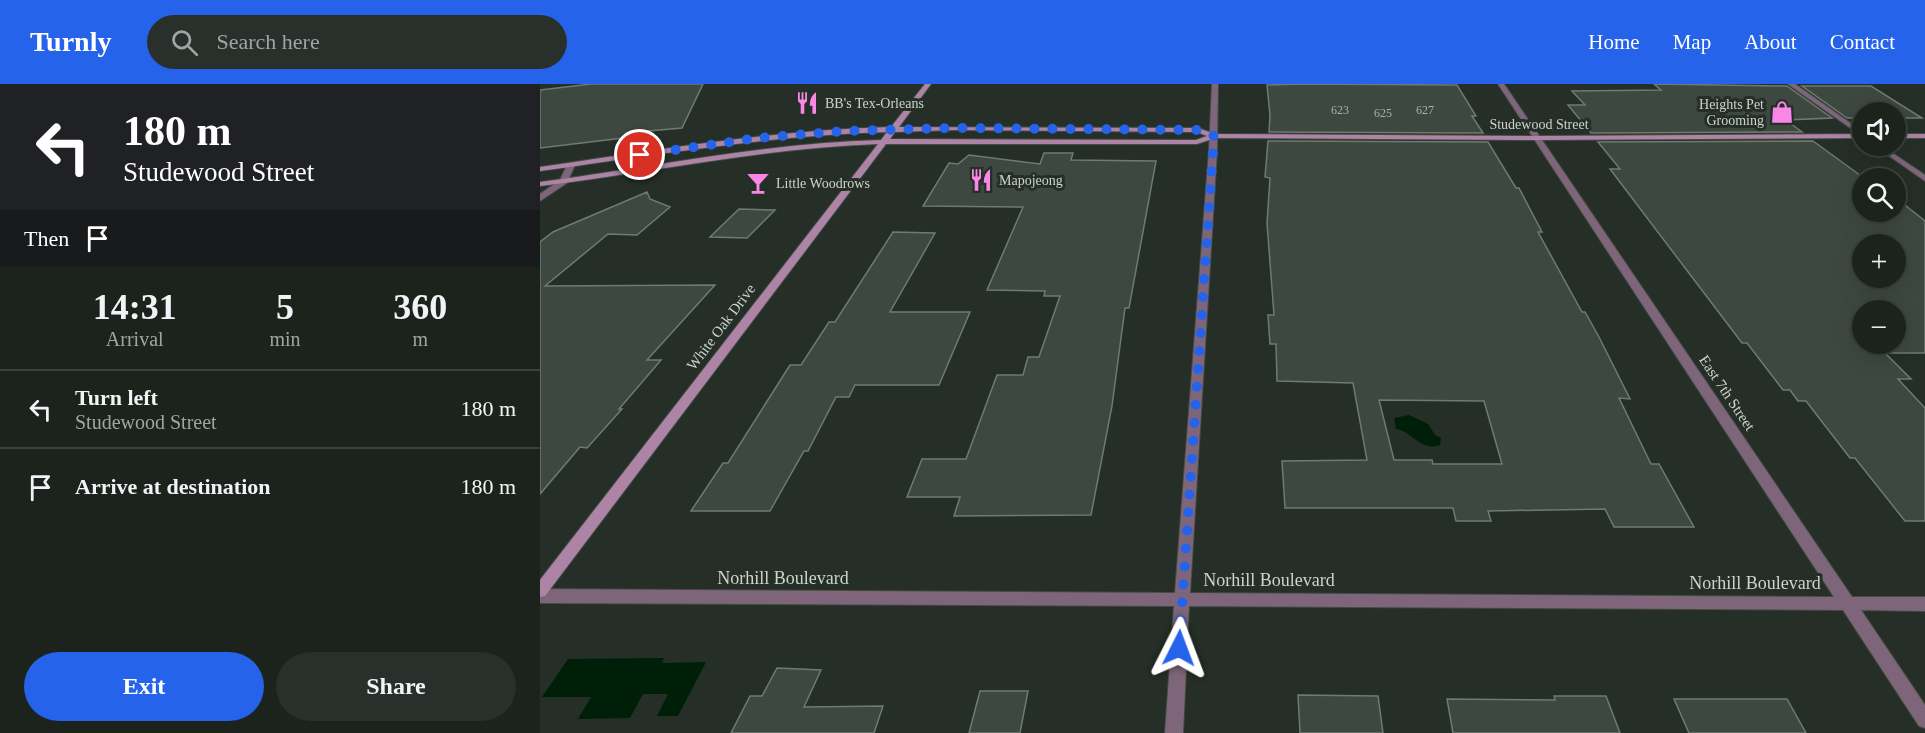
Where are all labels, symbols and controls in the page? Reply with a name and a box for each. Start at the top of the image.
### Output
search box [147,15,567,69]
text: Turnly [30,26,111,57]
icon: search [168,26,201,59]
text: Search here [216,29,320,54]
text: Home [1588,30,1640,54]
text: Map [1673,30,1711,54]
text: About [1744,30,1797,54]
text: Contact [1830,30,1895,54]
restaurant icon: BB's Tex-Orleans [794,90,820,116]
place label: BB's Tex-Orleans [825,96,924,111]
place label: Heights Pet Grooming [1699,97,1764,128]
shop icon: Heights Pet Grooming [1769,99,1795,125]
map controls [1852,102,1906,354]
button: sound [1852,102,1906,156]
house number: 623 [1331,103,1349,117]
house number: 627 [1416,103,1434,117]
house number: 625 [1374,106,1392,120]
icon: left [24,108,102,186]
text: 180 m [123,108,232,154]
street label: Studewood Street [1489,117,1589,132]
pin [614,129,665,180]
icon: arrive [623,138,656,171]
text: Studewood Street [123,157,314,187]
restaurant icon: Mapojeong [968,167,994,193]
button: search [1852,168,1906,222]
bar icon: Little Woodrows [745,170,771,196]
place label: Mapojeong [999,173,1063,188]
place label: Little Woodrows [776,176,870,191]
icon: arrive [81,222,114,255]
text: Then [24,226,69,251]
button: + [1852,234,1906,288]
street label: White Oak Drive [684,281,759,373]
text: 14:31 [93,287,177,327]
text: 5 [276,287,294,327]
text: 360 [393,287,447,327]
button: − [1852,300,1906,354]
text: Arrival [106,328,164,350]
text: min [269,328,301,350]
text: m [413,328,428,350]
street label: East 7th Street [1696,352,1759,434]
text: Turn left [75,385,158,410]
icon: left [24,393,57,426]
text: 180 m [460,396,516,421]
text: Studewood Street [75,411,217,433]
icon: arrive [24,471,57,504]
text: Arrive at destination [75,474,271,499]
text: 180 m [460,474,516,499]
street label: Norhill Boulevard [717,568,849,588]
street label: Norhill Boulevard [1203,570,1335,590]
street label: Norhill Boulevard [1689,573,1821,593]
position arrow [1147,616,1211,680]
button: Exit [24,652,264,721]
button: Share [276,652,516,721]

